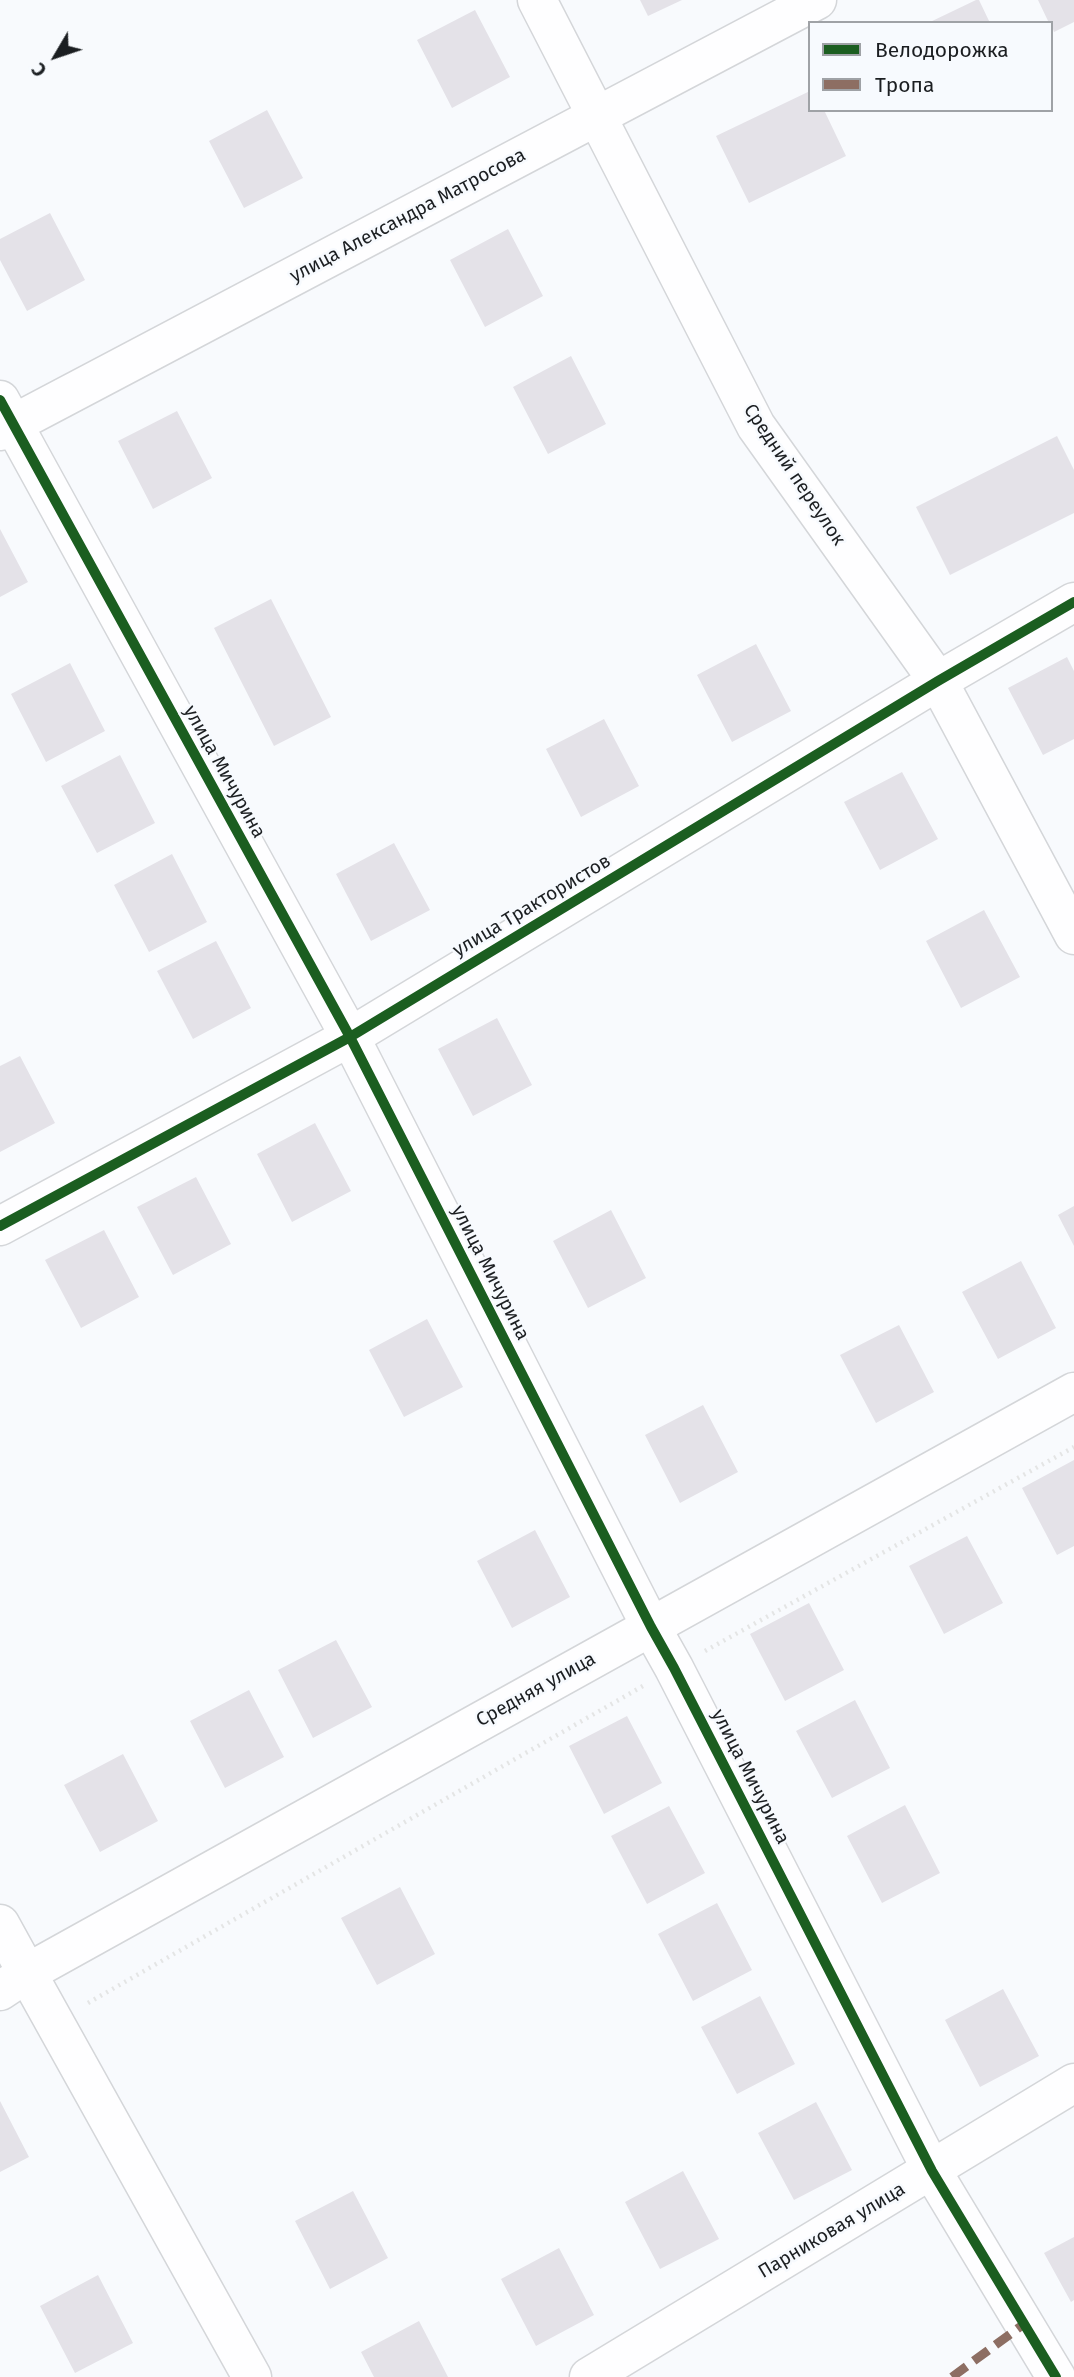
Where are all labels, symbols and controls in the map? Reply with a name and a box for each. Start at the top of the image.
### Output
north arrow [21,21,91,91]
legend [808,21,1053,112]
text: Велодорожка [875,37,1009,63]
text: С [27,58,52,81]
text: Тропа [875,72,934,98]
street label: улица Александра Матросова [286,144,530,288]
street label: Средний переулок [738,400,850,550]
street label: улица Мичурина [178,702,270,842]
street label: улица Трактористов [449,850,615,962]
street label: улица Мичурина [446,1202,534,1344]
street label: Средняя улица [472,1648,600,1732]
street label: улица Мичурина [706,1706,794,1848]
street label: Парниковая улица [754,2178,910,2284]

